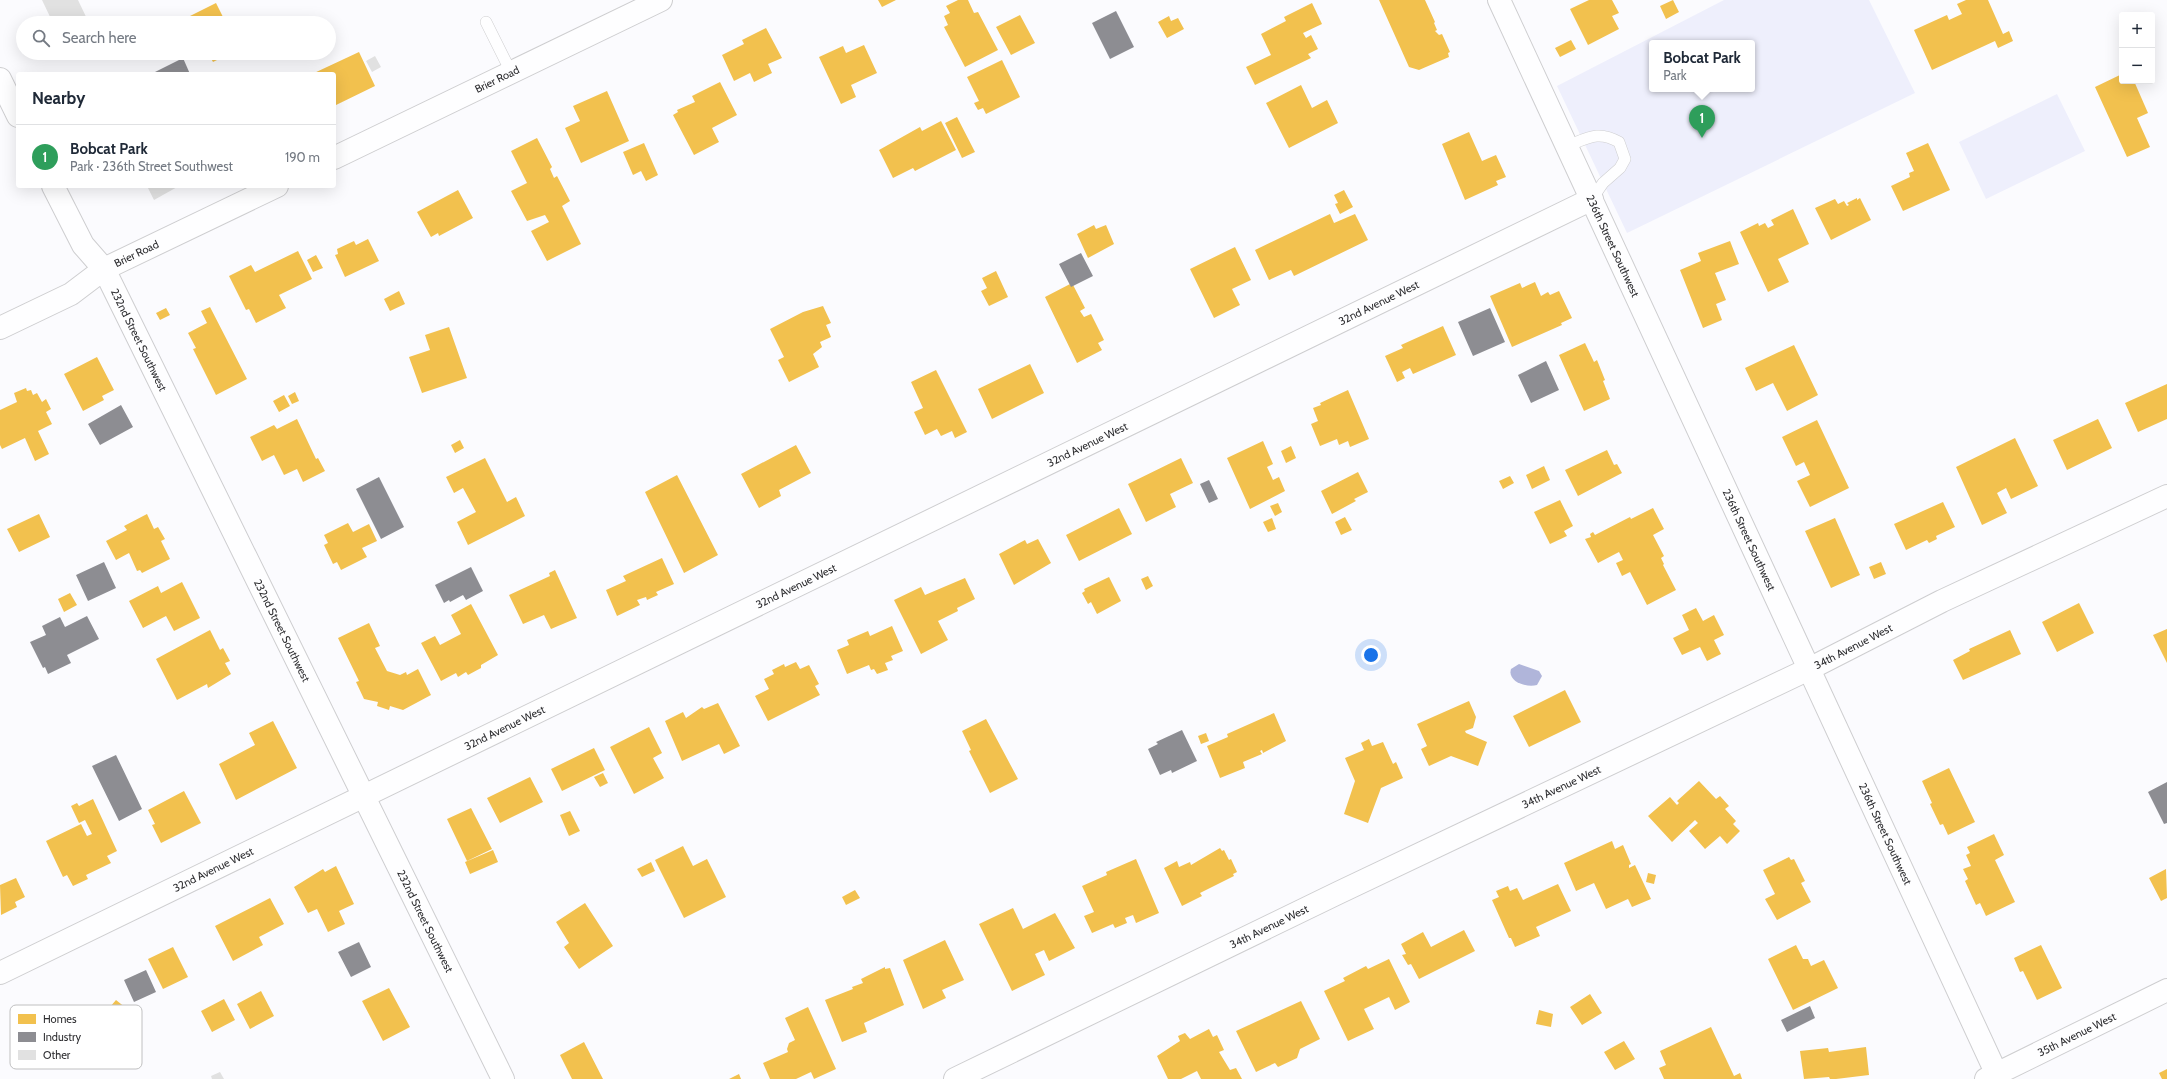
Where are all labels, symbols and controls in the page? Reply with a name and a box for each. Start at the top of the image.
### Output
map controls [2119,12,2155,84]
button: + [2119,12,2155,48]
search box [16,16,336,60]
icon: search [30,27,52,49]
text: Search here [62,29,137,47]
popup [1649,40,1755,92]
button: − [2119,48,2155,84]
text: Bobcat Park [1663,49,1741,67]
street label: Brier Road [472,63,522,96]
text: Park [1663,67,1687,83]
text: Nearby [32,88,85,108]
pin: 1 [1689,105,1715,138]
text: Bobcat Park [70,140,148,158]
text: 1 [43,149,47,165]
text: 190 m [285,149,320,165]
text: Park · 236th Street Southwest [70,158,233,174]
street label: 236th Street Southwest [1583,193,1643,299]
street label: Brier Road [112,237,161,270]
street label: 32nd Avenue West [1336,277,1421,328]
street label: 232nd Street Southwest [108,286,170,394]
street label: 32nd Avenue West [1045,419,1130,470]
street label: 236th Street Southwest [1720,487,1779,593]
street label: 32nd Avenue West [753,560,839,612]
street label: 232nd Street Southwest [251,577,313,684]
street label: 34th Avenue West [1812,620,1895,672]
your location [1361,645,1381,665]
street label: 32nd Avenue West [462,702,547,753]
street label: 34th Avenue West [1520,762,1603,812]
street label: 236th Street Southwest [1856,781,1915,887]
street label: 32nd Avenue West [171,844,256,895]
street label: 232nd Street Southwest [394,867,457,975]
street label: 34th Avenue West [1227,901,1311,952]
legend [10,1005,142,1069]
street label: 35th Avenue West [2035,1009,2118,1060]
text: Homes [43,1012,77,1026]
text: Industry [43,1030,81,1044]
text: Other [43,1048,71,1062]

